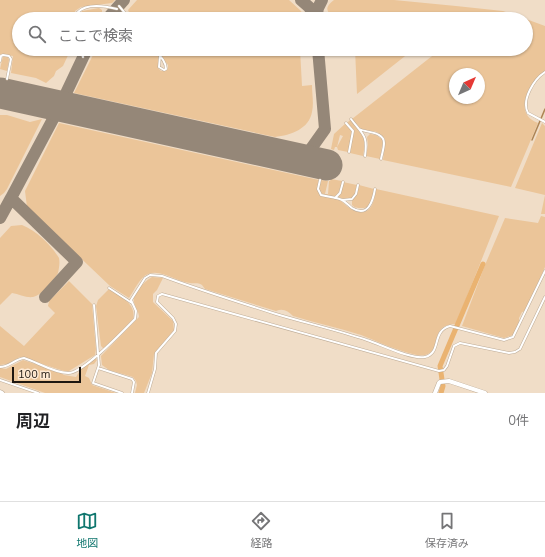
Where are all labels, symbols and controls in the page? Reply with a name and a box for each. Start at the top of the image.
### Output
search box [12,12,533,56]
icon: search [26,23,48,45]
text: ここで検索 [58,26,133,45]
north arrow [449,68,485,104]
scale bar [12,365,81,384]
text: 100 m [18,367,50,381]
text: 周辺 [16,410,50,431]
text: 0件 [508,412,529,428]
tab: 地図 [76,510,98,550]
tab: 経路 [250,510,272,550]
tab: 保存済み [425,510,469,550]

